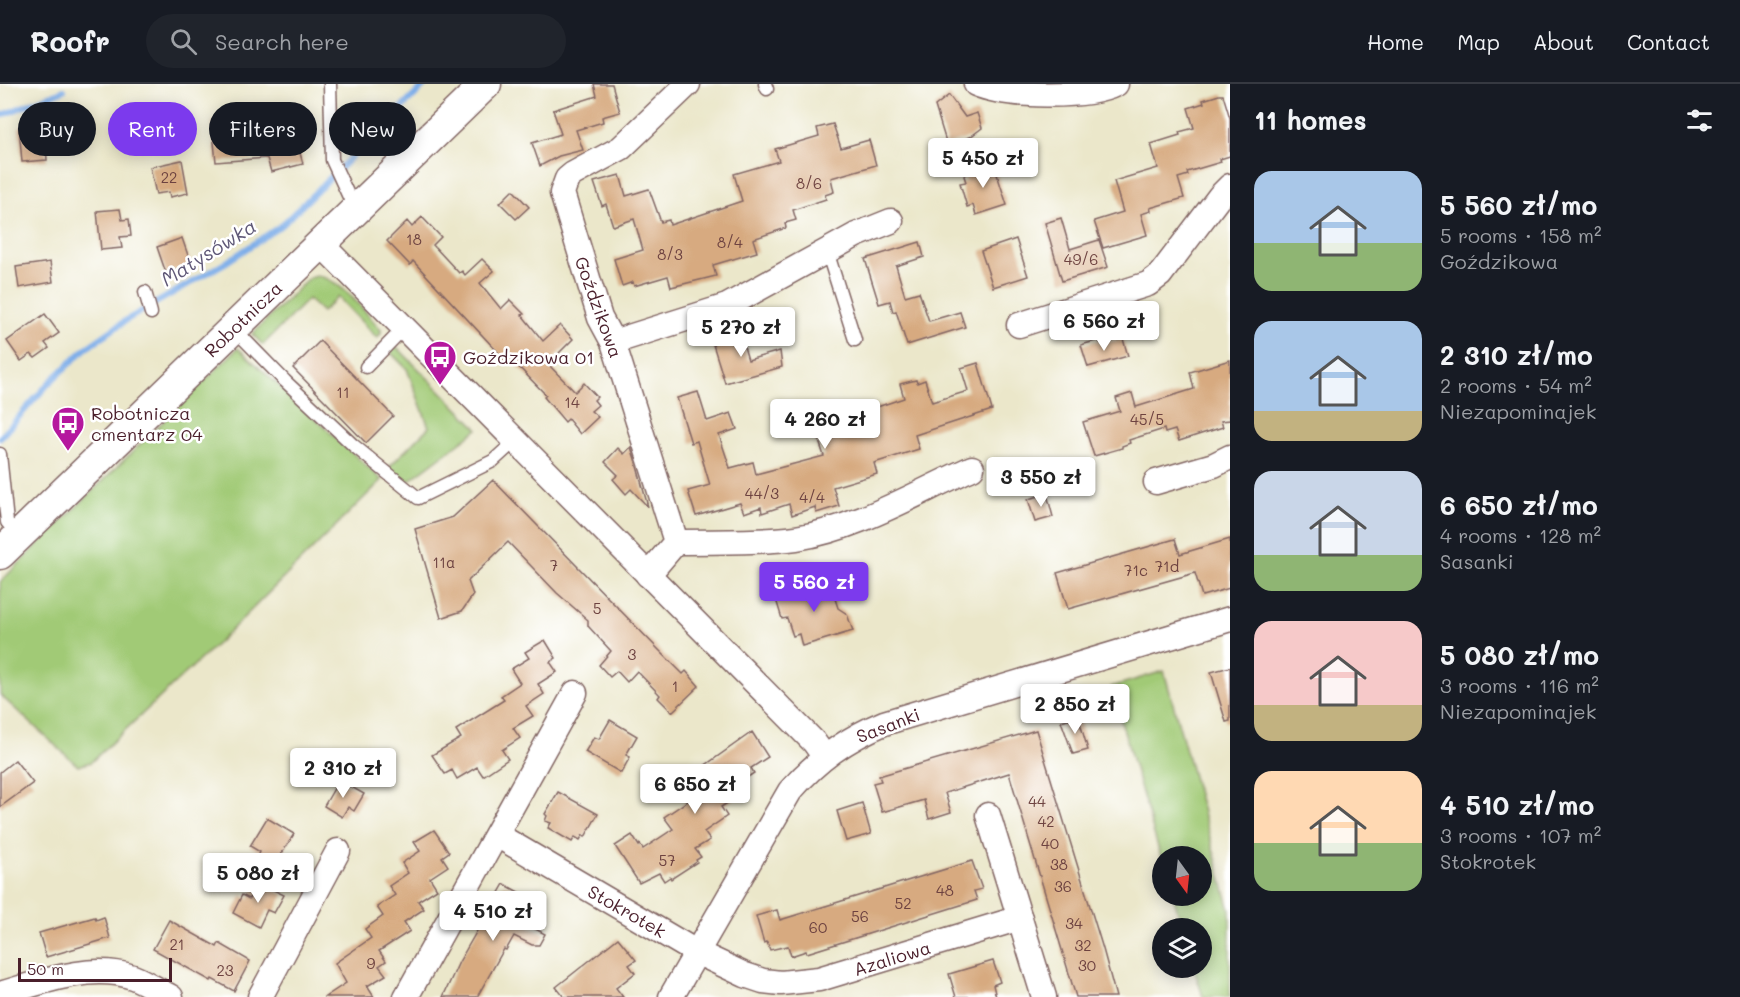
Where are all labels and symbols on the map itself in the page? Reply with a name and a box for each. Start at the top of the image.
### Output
pin: 5 450 zł [921,138,1045,189]
house number: 22 [161,167,177,187]
house number: 8/6 [796,173,822,193]
water label: Matysówka [155,212,261,292]
house number: 18 [406,229,422,249]
house number: 8/4 [717,232,743,252]
house number: 8/3 [657,244,683,264]
house number: 49/6 [1064,249,1098,269]
street label: Goździkowa [570,253,628,361]
street label: Robotnicza [199,276,287,362]
pin: 6 560 zł [1042,301,1166,352]
pin: 5 270 zł [679,307,803,358]
bus stop icon: Goździkowa 01 [422,339,458,386]
place label: Goździkowa 01 [463,345,594,369]
house number: 11 [336,382,350,402]
house number: 14 [564,392,580,412]
pin: 4 260 zł [763,399,887,450]
place label: Robotnicza cmentarz 04 [91,401,203,446]
bus stop icon: Robotnicza cmentarz 04 [50,405,86,452]
house number: 45/5 [1130,409,1164,429]
pin: 3 550 zł [979,457,1103,508]
house number: 44/3 [745,483,779,503]
house number: 4/4 [799,487,825,507]
house number: 11a [433,552,455,572]
house number: 7 [550,555,558,575]
house number: 71d [1155,556,1179,576]
house number: 71c [1124,560,1148,580]
pin: 5 560 zł [752,562,876,613]
house number: 5 [593,598,601,618]
house number: 3 [628,644,637,664]
house number: 1 [672,676,678,696]
pin: 2 850 zł [1013,684,1137,735]
street label: Sasanki [853,702,923,748]
pin: 2 310 zł [281,748,405,799]
pin: 6 650 zł [633,764,757,815]
house number: 44 [1028,791,1046,811]
house number: 42 [1037,811,1055,831]
house number: 40 [1041,833,1059,853]
north arrow [1152,846,1212,906]
house number: 57 [658,850,676,870]
pin: 5 080 zł [196,853,320,904]
house number: 38 [1050,854,1068,874]
house number: 36 [1054,876,1072,896]
street label: Stokrotek [583,879,671,943]
house number: 48 [936,880,954,900]
pin: 4 510 zł [431,891,555,942]
house number: 52 [894,893,912,913]
house number: 56 [851,906,869,926]
house number: 34 [1065,913,1083,933]
house number: 60 [809,917,827,937]
house number: 21 [169,934,185,954]
street label: Azaliowa [850,935,934,981]
house number: 32 [1074,935,1092,955]
house number: 9 [367,953,376,973]
scale bar [18,955,172,982]
house number: 30 [1078,955,1096,975]
house number: 23 [216,960,234,980]

